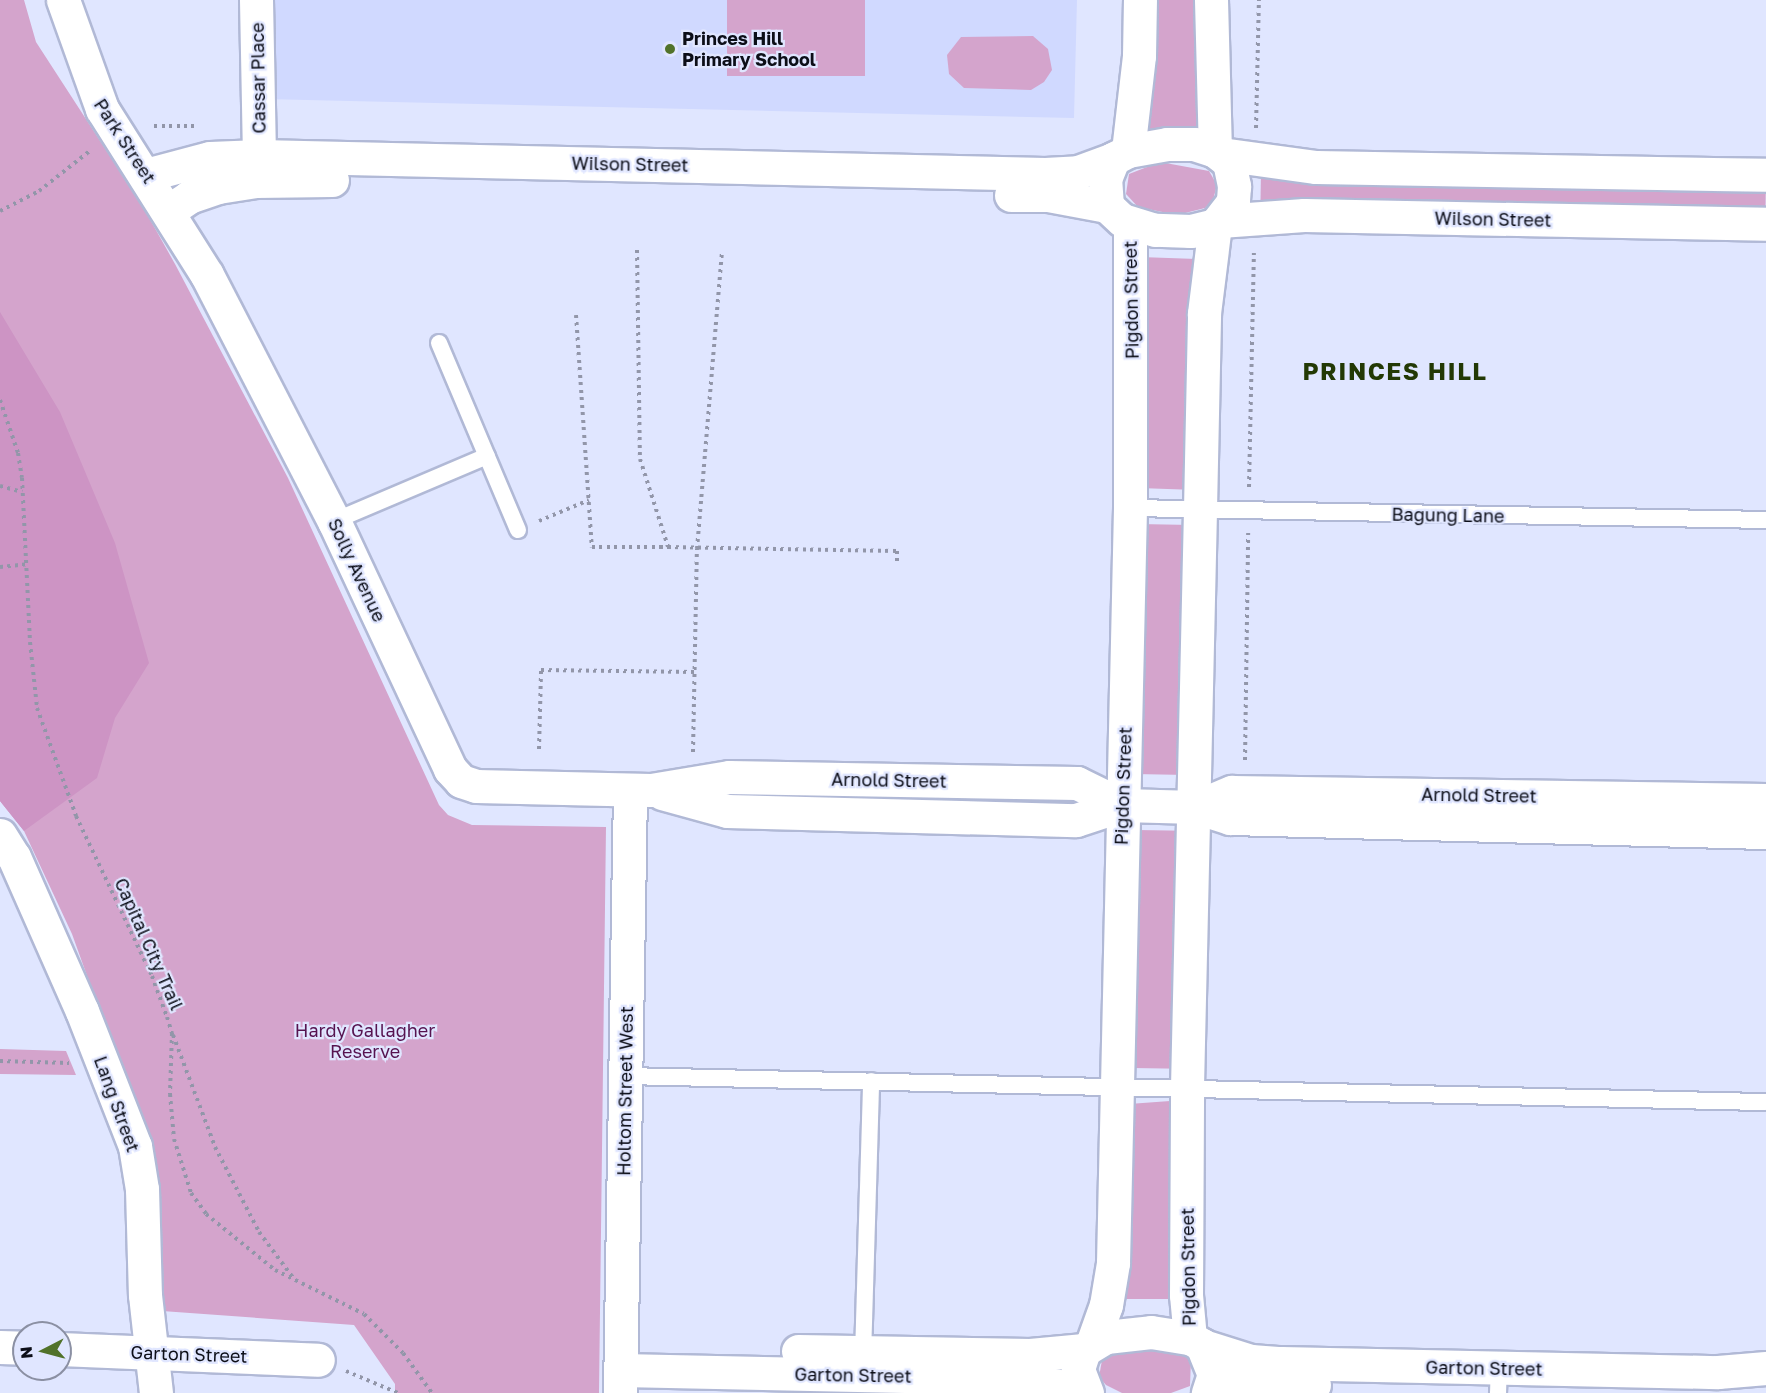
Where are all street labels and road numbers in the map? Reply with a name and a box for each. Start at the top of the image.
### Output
street label: Cassar Place [246,22,270,134]
street label: Park Street [90,95,160,187]
street label: Wilson Street [571,152,689,176]
street label: Wilson Street [1434,207,1552,231]
street label: Pigdon Street [1119,241,1143,359]
street label: Bagung Lane [1391,503,1505,527]
street label: Solly Avenue [324,515,390,625]
street label: Pigdon Street [1110,726,1136,846]
street label: Arnold Street [831,768,947,792]
street label: Arnold Street [1421,783,1537,807]
street label: Capital City Trail [110,875,188,1013]
street label: Holtom Street West [613,1006,637,1176]
street label: Lang Street [90,1053,144,1155]
street label: Pigdon Street [1176,1208,1200,1326]
street label: Garton Street [130,1341,248,1367]
street label: Garton Street [1425,1356,1543,1380]
street label: Garton Street [794,1363,912,1387]

